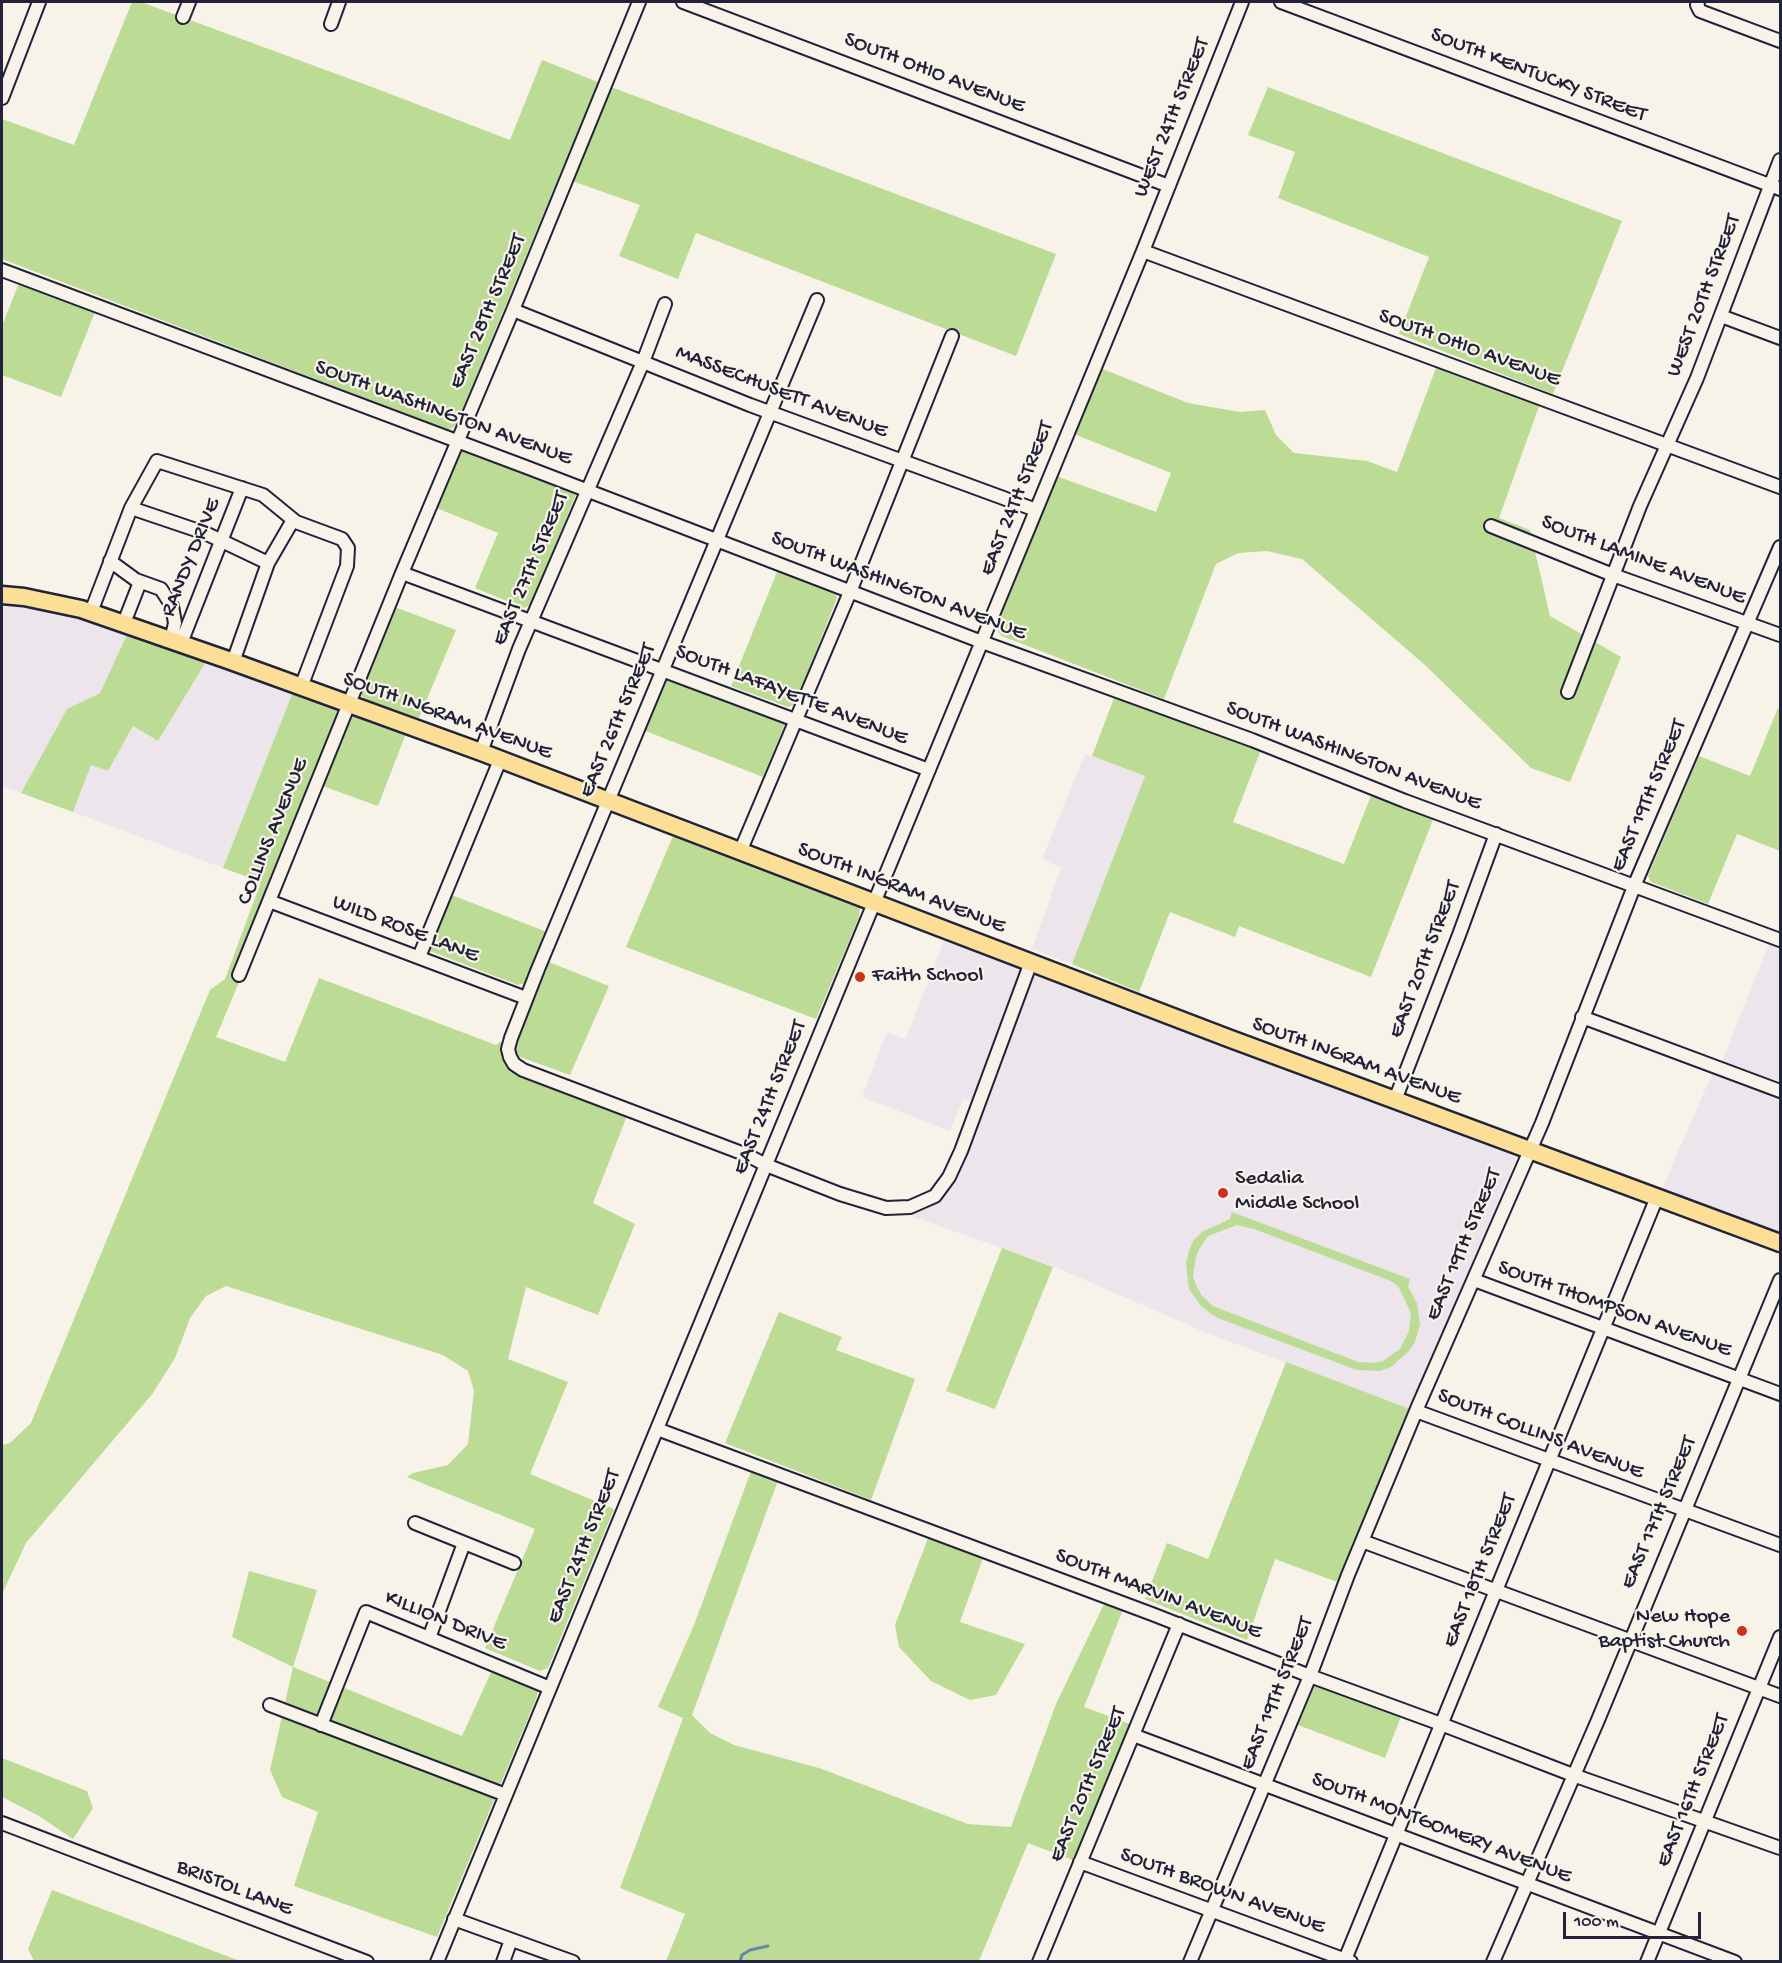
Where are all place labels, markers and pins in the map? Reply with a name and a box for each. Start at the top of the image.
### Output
place label: Faith School [872,964,983,990]
marker: Faith School [853,970,867,984]
place label: Sedalia Middle School [1235,1167,1359,1218]
marker: Sedalia Middle School [1216,1186,1230,1200]
place label: New Hope Baptist Church [1599,1605,1730,1657]
marker: New Hope Baptist Church [1735,1624,1749,1638]

